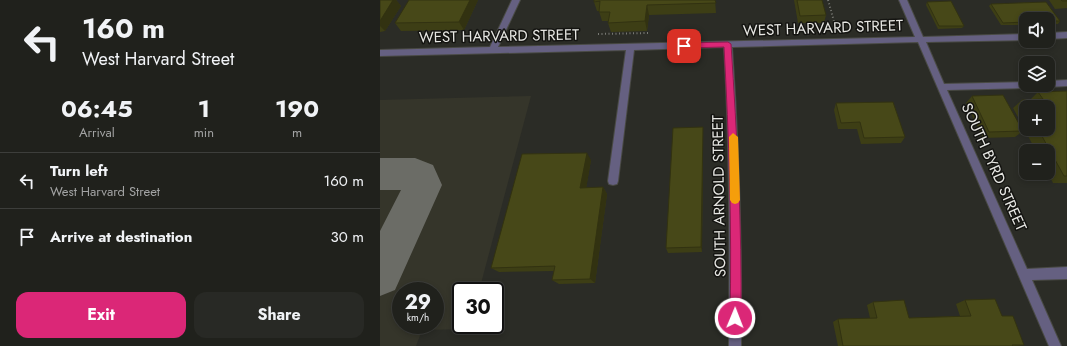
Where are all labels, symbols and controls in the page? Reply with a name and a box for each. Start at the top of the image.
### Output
text: 160 m [82,8,165,49]
map controls [1019,12,1055,180]
button: sound [1019,12,1055,48]
street label: WEST HARVARD STREET [743,14,904,42]
icon: left [16,16,68,68]
street label: WEST HARVARD STREET [419,24,579,48]
pin [667,29,701,63]
icon: arrive [673,35,695,57]
text: West Harvard Street [82,46,234,72]
button: layers [1019,56,1055,92]
text: 06:45 [61,91,133,126]
text: 1 [198,91,210,126]
text: 190 [275,91,319,126]
street label: SOUTH BYRD STREET [956,99,1032,235]
button: + [1019,100,1055,136]
street label: SOUTH ARNOLD STREET [707,115,731,277]
text: Arrival [79,123,115,142]
text: min [194,123,214,142]
text: m [292,123,302,142]
button: − [1019,144,1055,180]
text: Turn left [50,160,108,182]
icon: left [16,170,38,192]
text: 160 m [323,170,364,192]
text: West Harvard Street [50,182,160,201]
icon: arrive [16,226,38,248]
text: Arrive at destination [50,226,192,248]
text: 30 m [331,226,364,248]
speed limit sign: 30 [452,282,504,334]
text: 29 [405,288,431,317]
button: Exit [16,292,186,338]
button: Share [194,292,364,338]
position arrow [714,297,756,339]
text: km/h [407,310,429,325]

